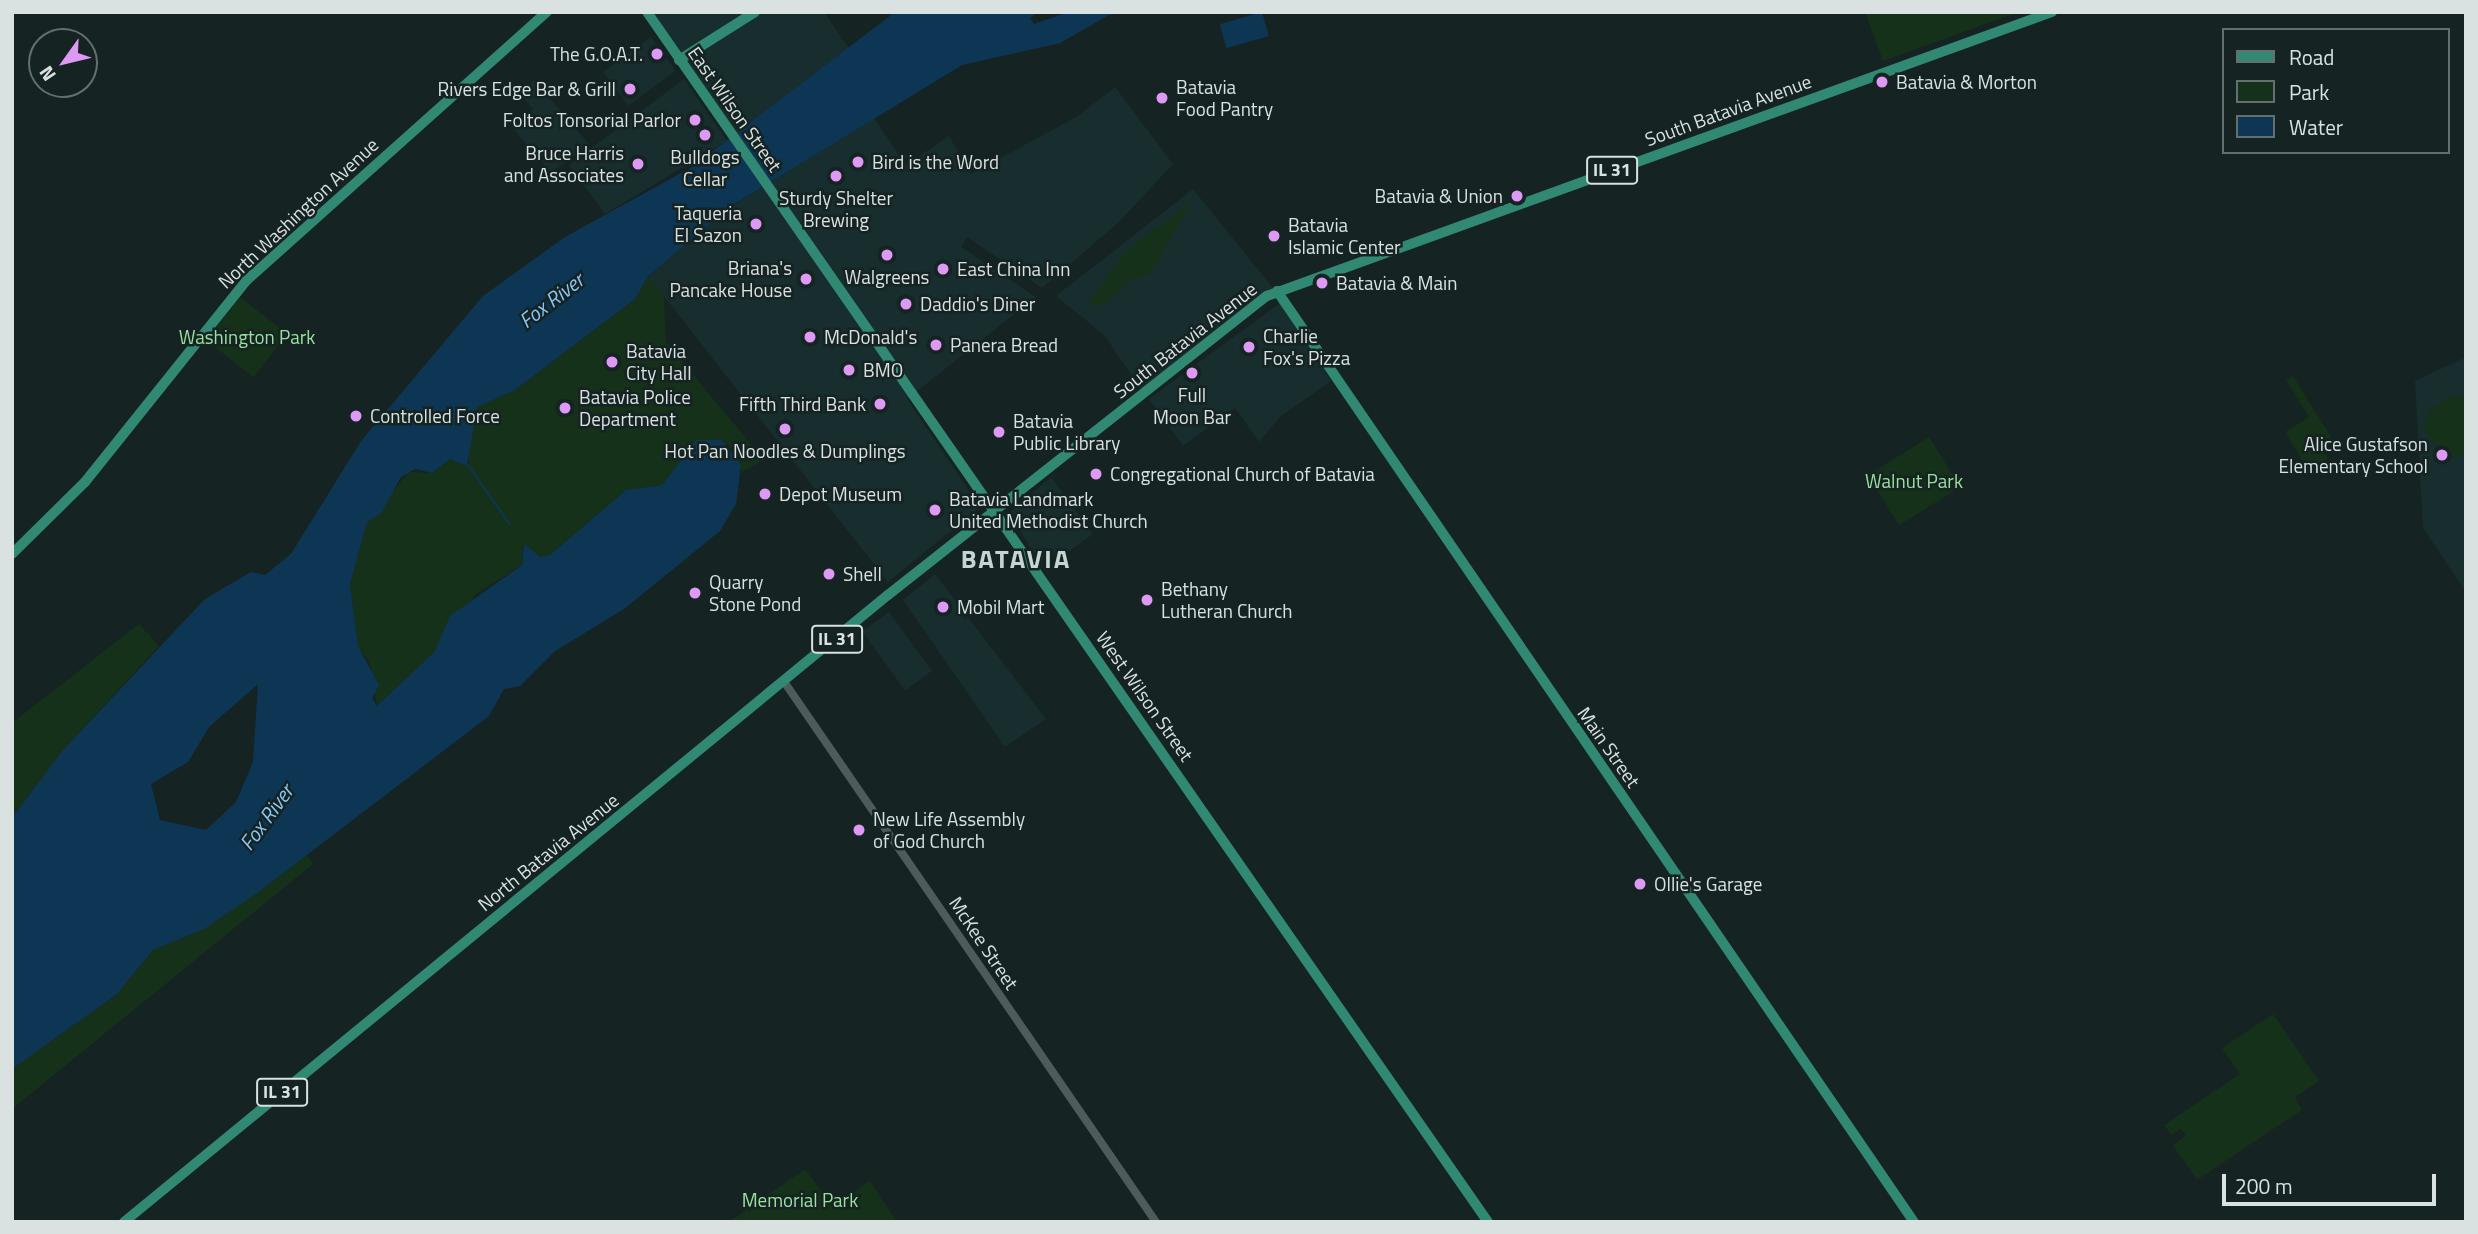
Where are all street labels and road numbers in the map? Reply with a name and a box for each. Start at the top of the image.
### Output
street label: East Wilson Street [683,42,787,176]
street label: South Batavia Avenue [1642,69,1814,151]
street label: North Washington Avenue [213,133,383,293]
road number: IL 31 [1586,155,1638,184]
street label: South Batavia Avenue [1109,277,1261,403]
road number: IL 31 [811,624,863,654]
street label: West Wilson Street [1092,627,1198,765]
street label: Main Street [1573,702,1645,792]
street label: North Batavia Avenue [473,788,623,916]
street label: McKee Street [945,892,1023,994]
road number: IL 31 [256,1078,308,1106]

